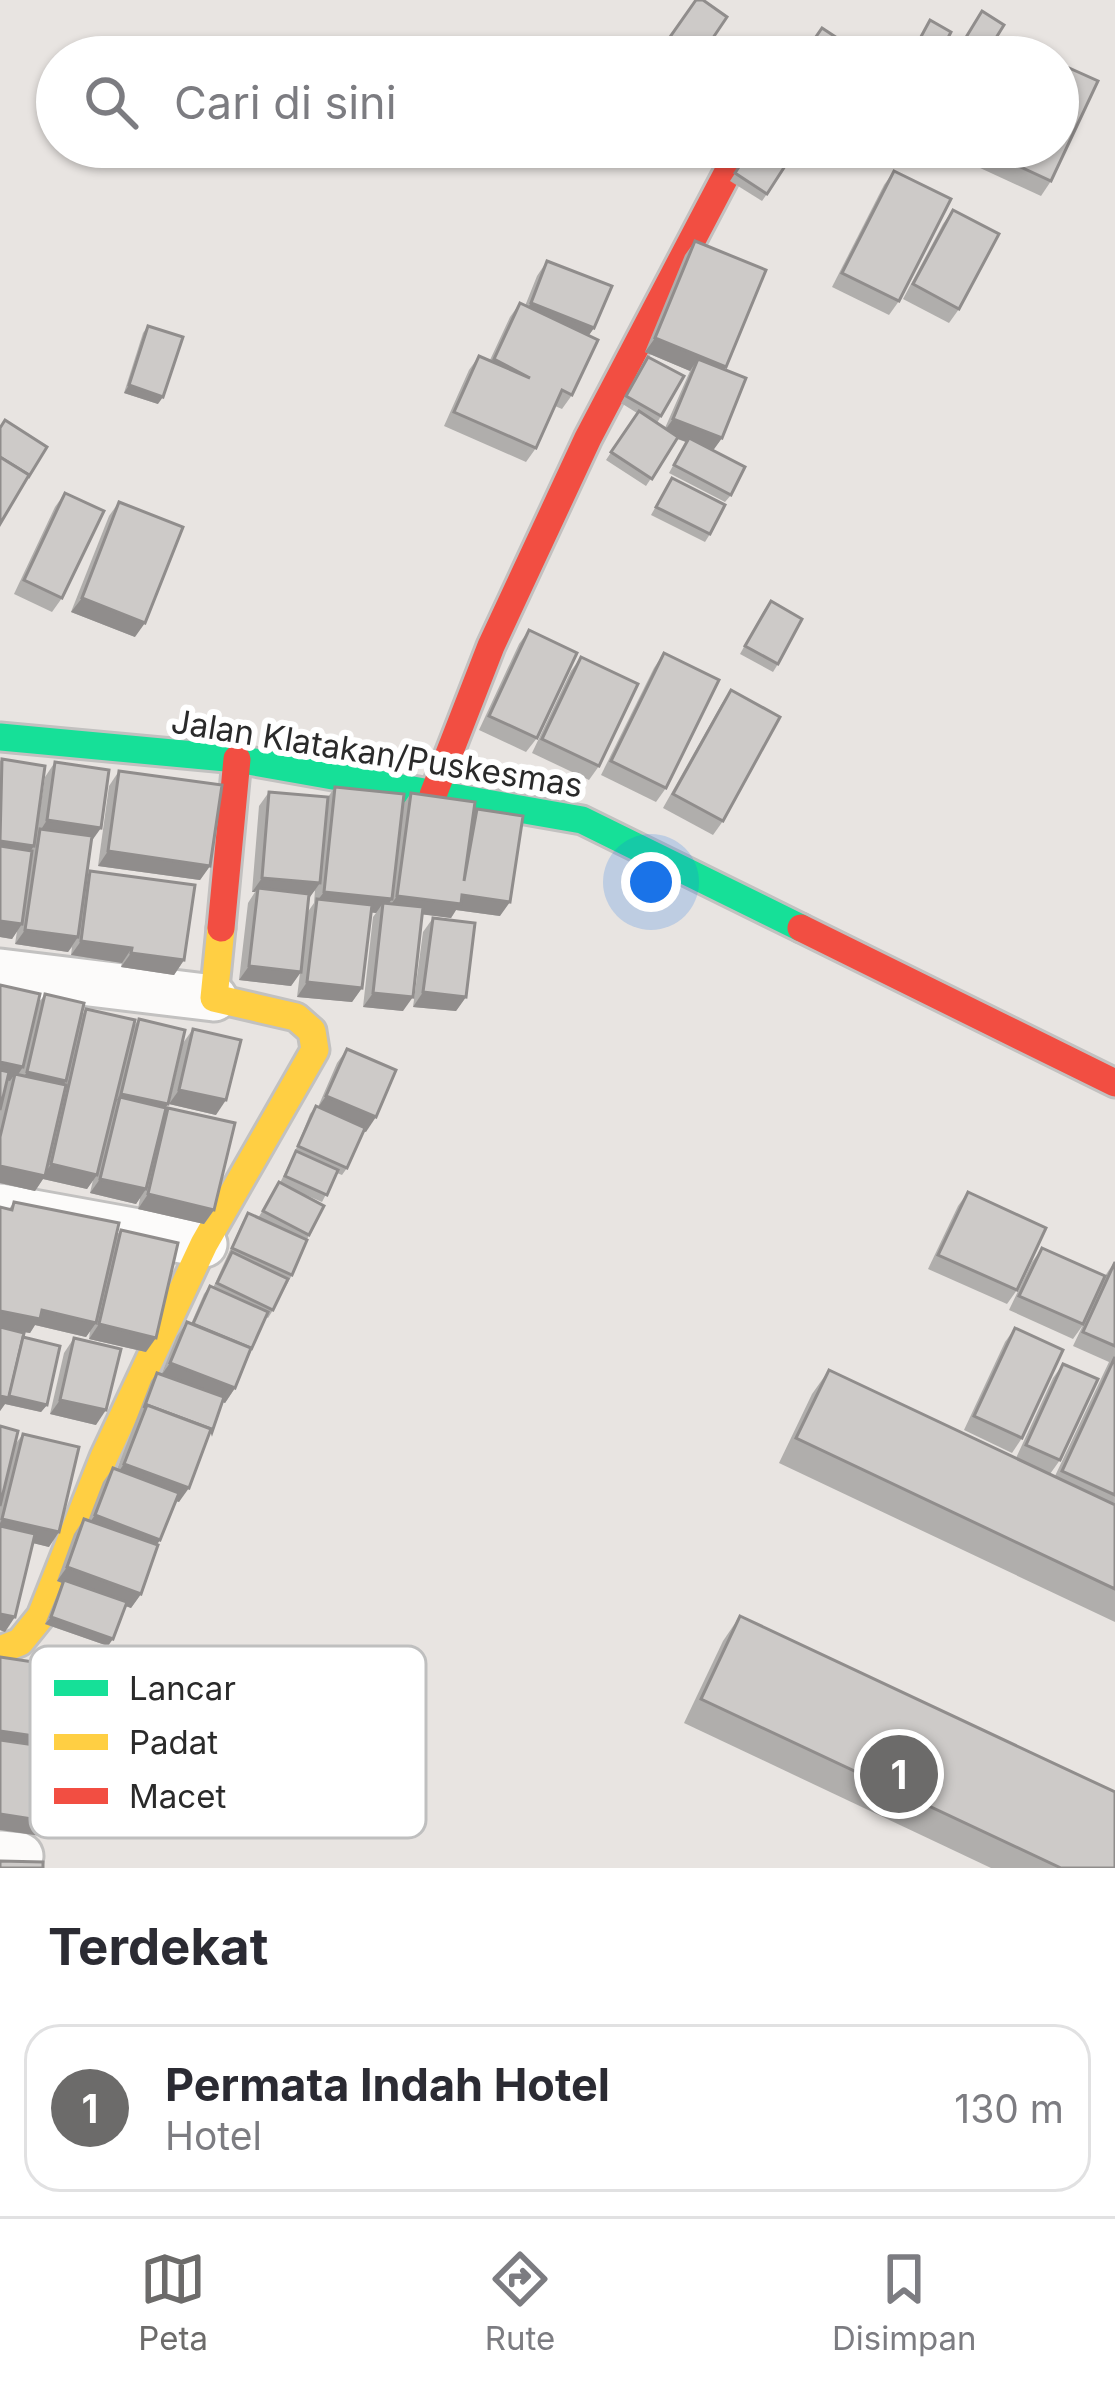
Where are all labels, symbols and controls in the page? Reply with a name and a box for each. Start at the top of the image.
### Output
search box [36,36,1079,168]
icon: search [78,69,144,135]
text: Cari di sini [174,75,397,130]
street label: Jalan Klatakan/Puskesmas [169,701,585,805]
your location [621,852,681,912]
legend [30,1646,426,1838]
text: Lancar [129,1668,236,1708]
text: Padat [129,1722,218,1762]
pin: 1 [860,1729,938,1819]
text: Macet [129,1776,226,1816]
text: Terdekat [48,1916,268,1977]
text: Permata Indah Hotel [165,2057,610,2112]
text: 1 [82,2085,98,2132]
text: 130 m [954,2085,1064,2132]
text: Hotel [165,2112,262,2159]
tab: Peta [138,2246,208,2358]
tab: Rute [485,2246,555,2358]
tab: Disimpan [832,2246,977,2358]

